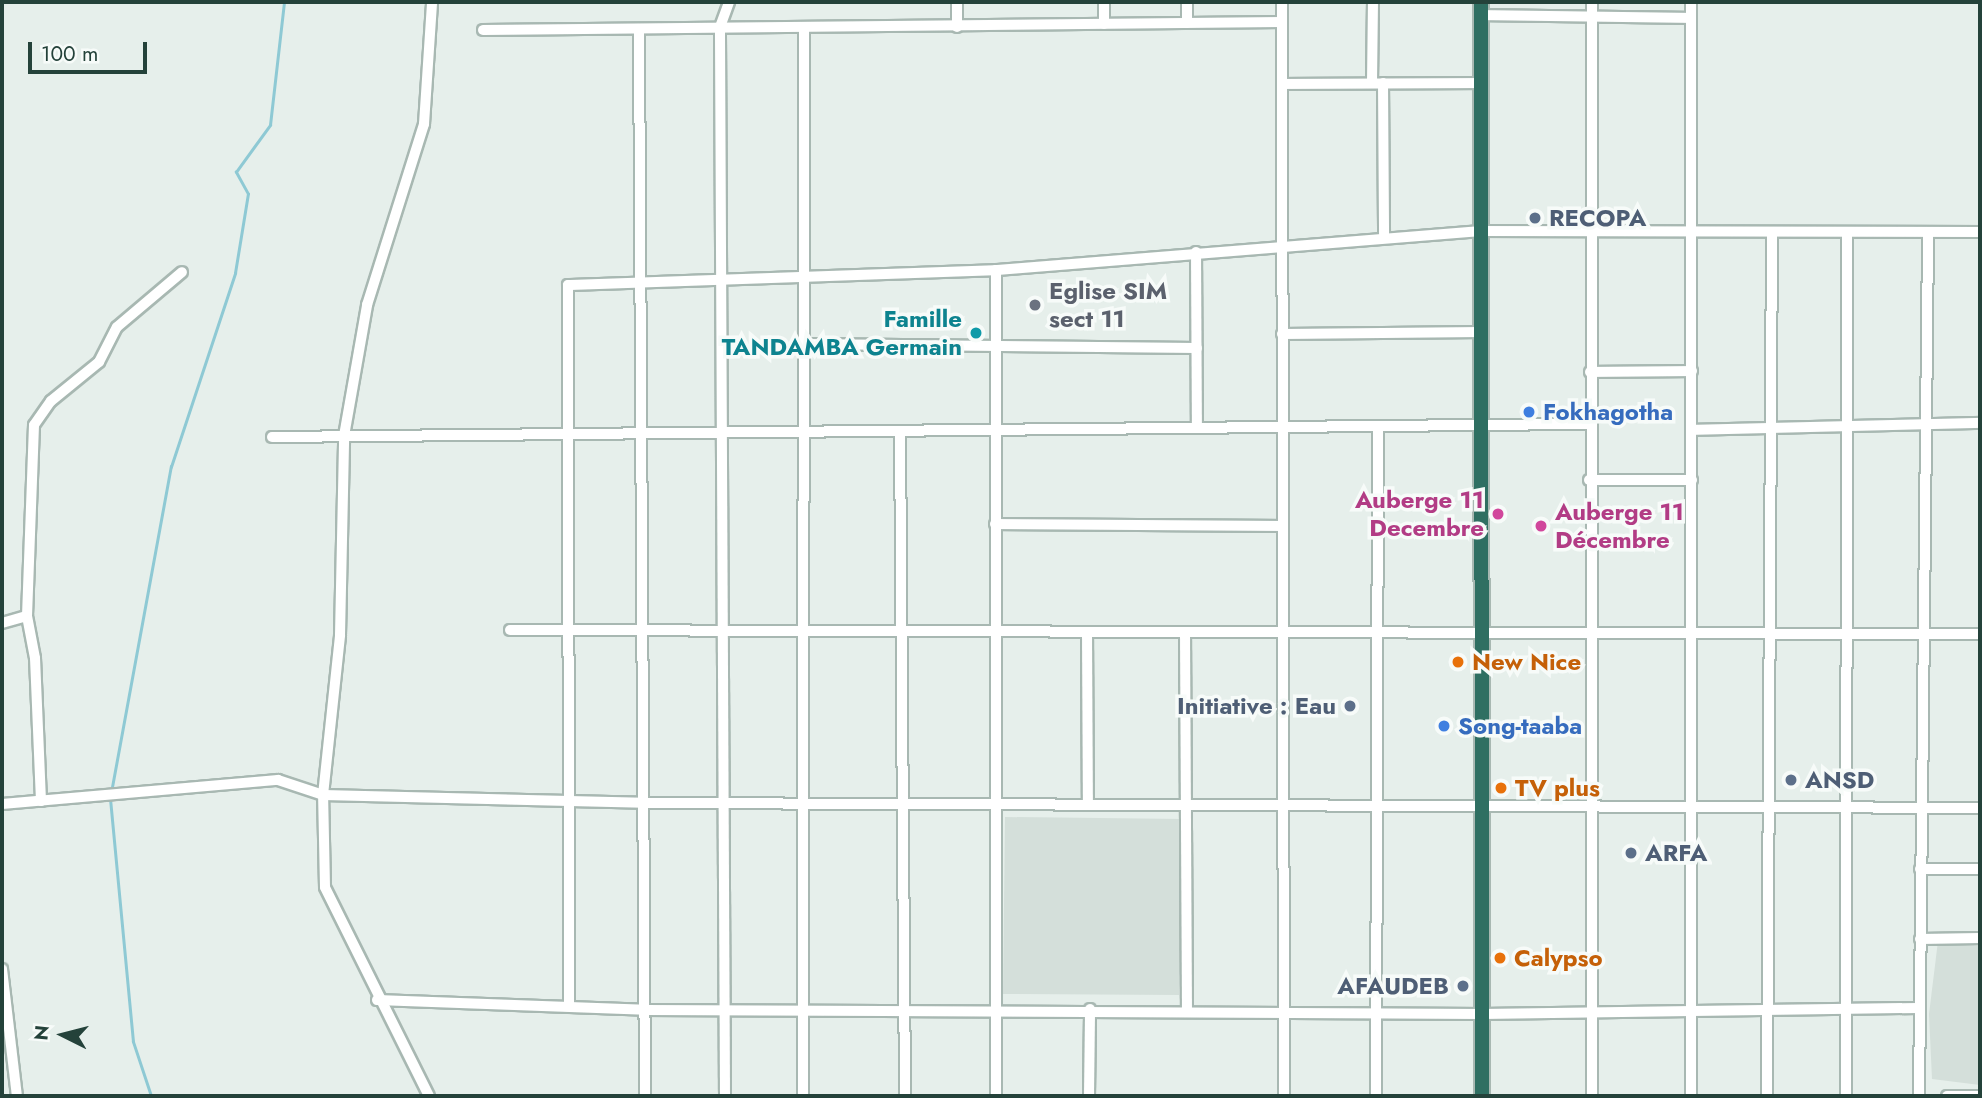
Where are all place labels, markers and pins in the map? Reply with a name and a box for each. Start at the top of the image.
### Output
place label: RECOPA [1549,204,1646,232]
marker: RECOPA [1527,210,1543,226]
place label: Eglise SIM sect 11 [1049,277,1167,333]
marker: Eglise SIM sect 11 [1027,297,1043,313]
place label: Famille TANDAMBA Germain [722,305,962,361]
marker: Famille TANDAMBA Germain [968,325,984,341]
place label: Fokhagotha [1543,398,1673,426]
marker: Fokhagotha [1521,404,1537,420]
place label: Auberge 11 Decembre [1355,486,1484,542]
place label: Auberge 11 Décembre [1555,498,1684,554]
marker: Auberge 11 Decembre [1490,506,1506,522]
marker: Auberge 11 Décembre [1533,518,1549,534]
place label: New Nice [1472,648,1581,676]
marker: New Nice [1450,654,1466,670]
place label: Initiative : Eau [1177,692,1336,720]
marker: Initiative : Eau [1342,698,1358,714]
place label: Song-taaba [1458,712,1582,740]
marker: Song-taaba [1436,718,1452,734]
place label: ANSD [1805,766,1874,794]
marker: ANSD [1783,772,1799,788]
place label: TV plus [1515,774,1600,802]
marker: TV plus [1493,780,1509,796]
place label: ARFA [1645,839,1707,867]
marker: ARFA [1623,845,1639,861]
place label: Calypso [1514,944,1603,972]
marker: Calypso [1492,950,1508,966]
place label: AFAUDEB [1337,972,1449,1000]
marker: AFAUDEB [1455,978,1471,994]

